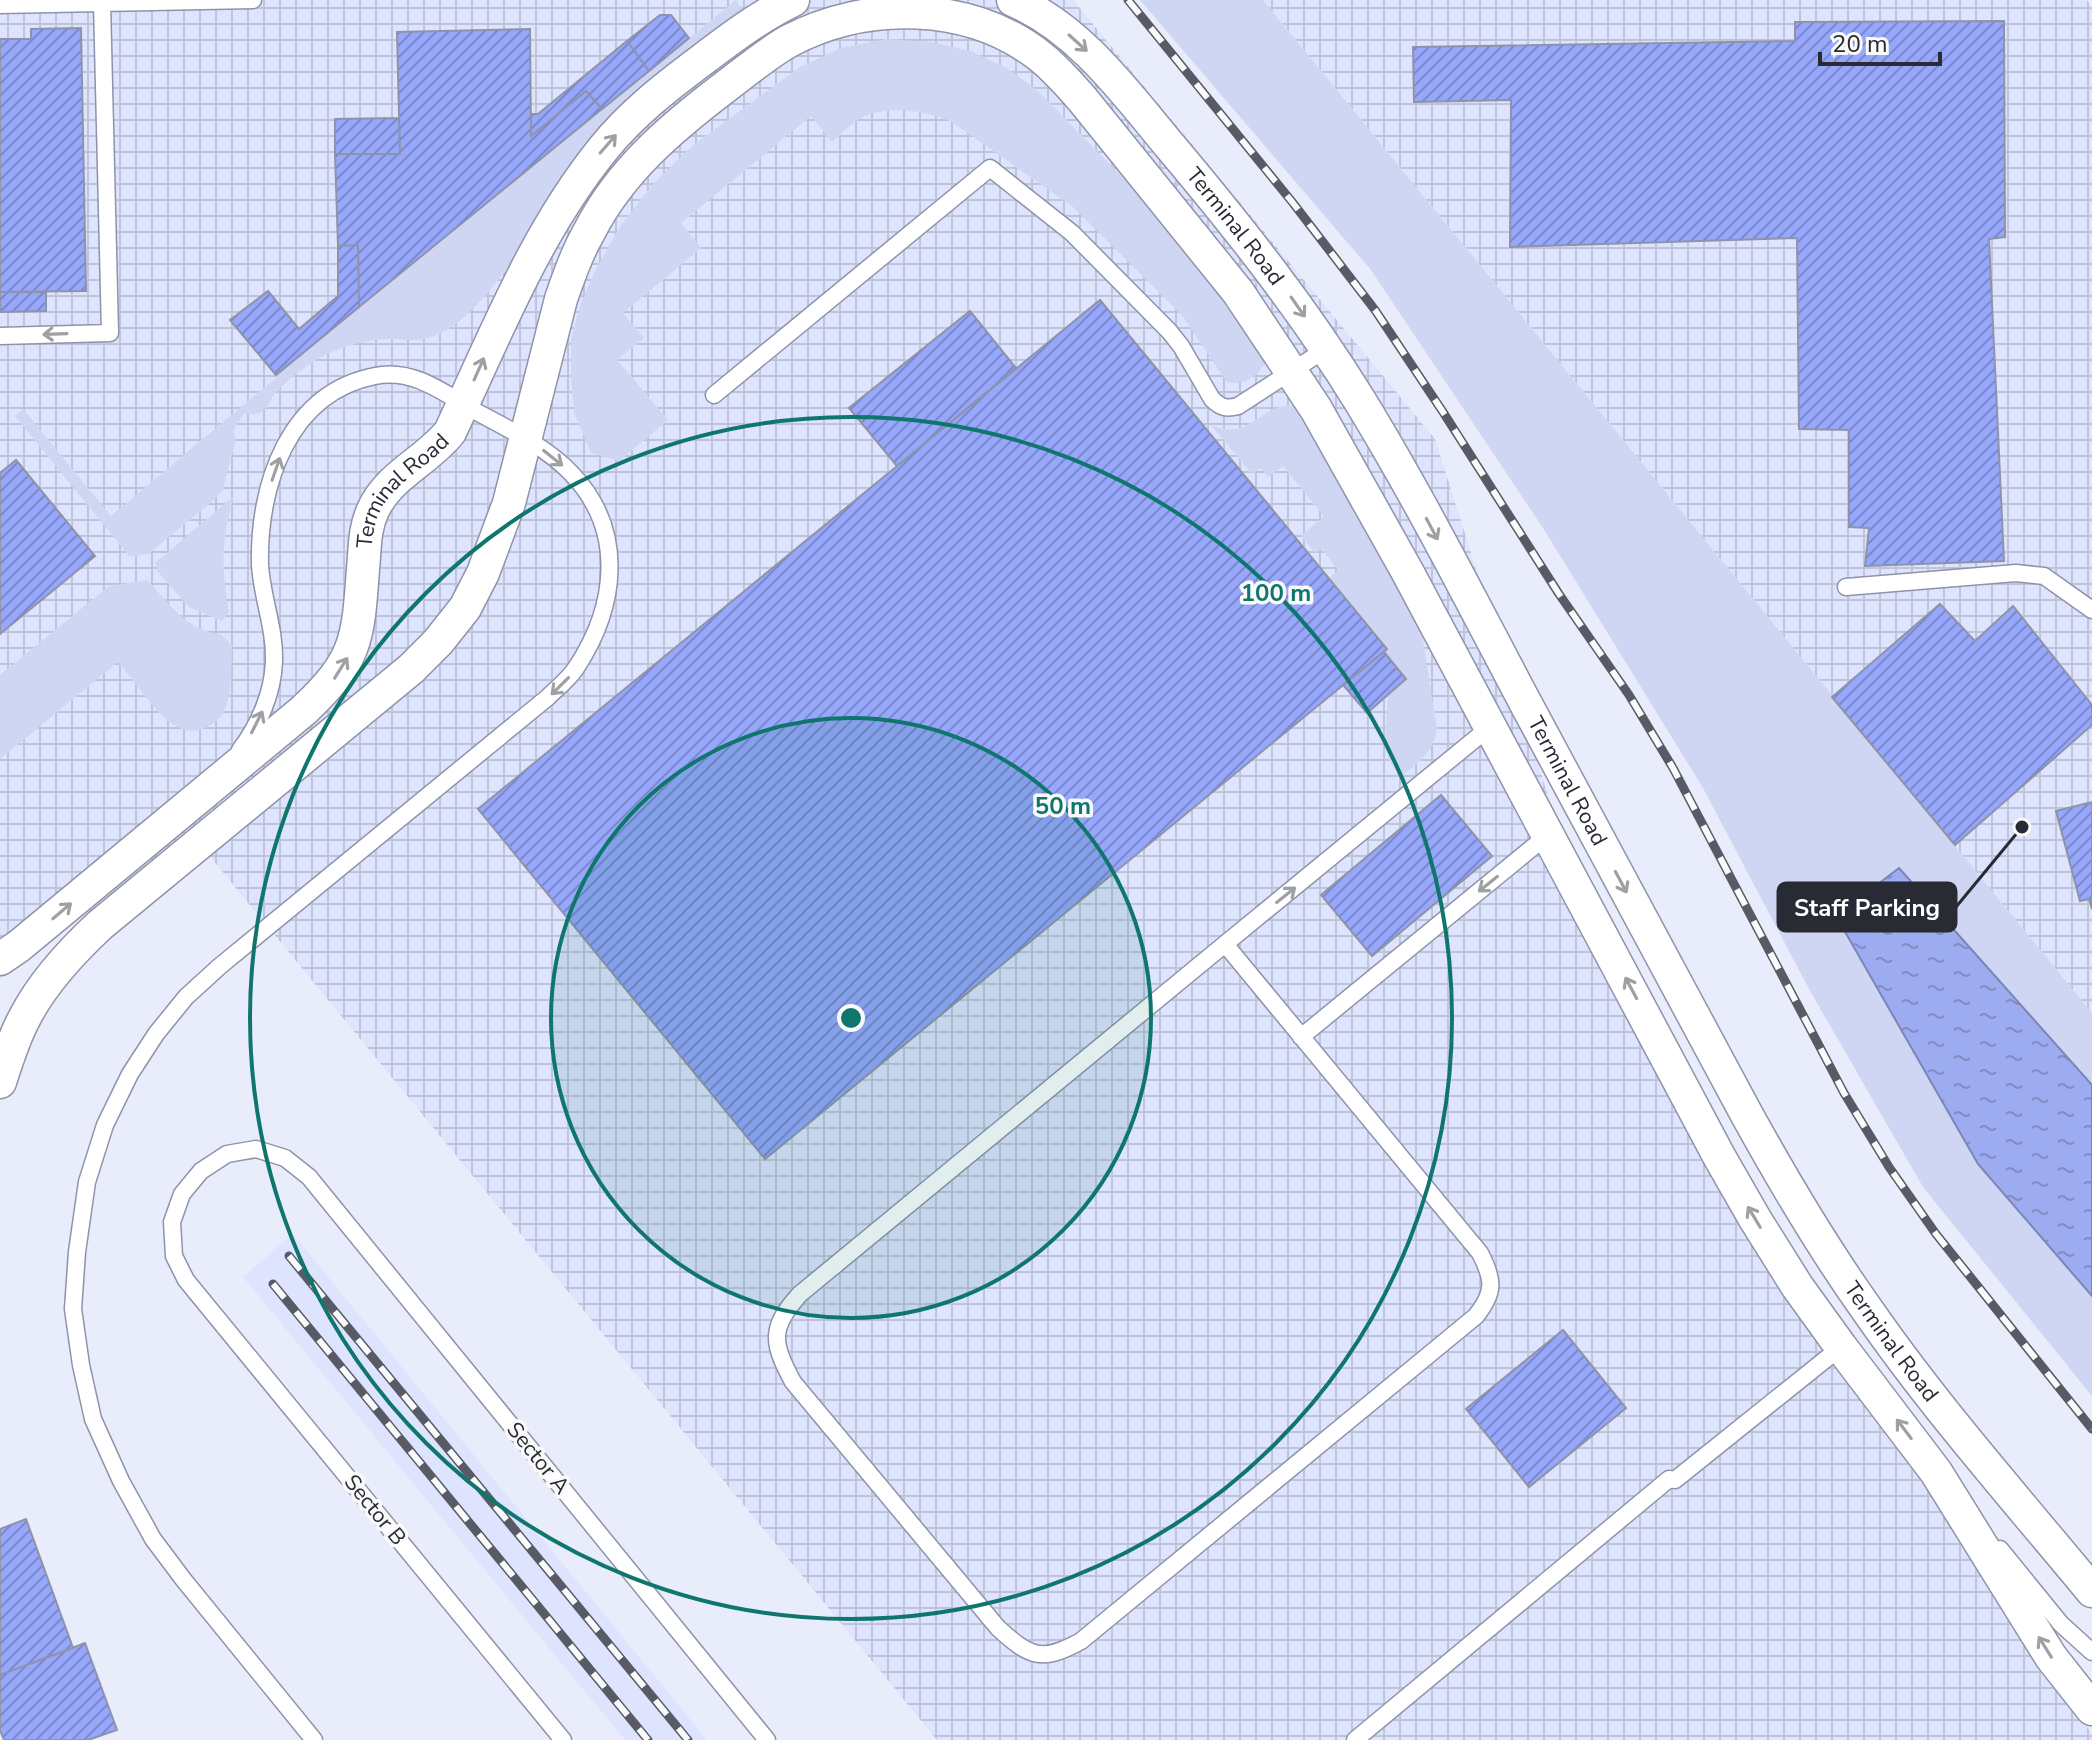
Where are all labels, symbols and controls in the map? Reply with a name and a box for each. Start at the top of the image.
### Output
scale bar [1820,16,1940,66]
text: 20 m [1832,28,1888,60]
one-way arrow [1067,34,1087,52]
one-way arrow [599,134,617,154]
street label: Terminal Road [1179,161,1291,291]
one-way arrow [1289,296,1306,318]
one-way arrow [42,327,69,342]
one-way arrow [472,357,487,381]
street label: Terminal Road [350,427,456,550]
one-way arrow [543,449,564,467]
one-way arrow [269,456,284,481]
one-way arrow [1425,517,1441,541]
text: 100 m [1241,577,1311,609]
one-way arrow [333,657,350,679]
one-way arrow [550,676,569,696]
one-way arrow [249,711,265,735]
street label: Terminal Road [1520,711,1614,851]
text: 50 m [1035,790,1091,822]
one-way arrow [1614,869,1630,893]
one-way arrow [1479,875,1499,893]
callout: Staff Parking [1778,883,1956,931]
one-way arrow [1275,886,1295,904]
text: Staff Parking [1794,892,1940,924]
one-way arrow [51,902,71,920]
one-way arrow [1622,977,1638,1000]
centre of rings [837,1004,865,1032]
one-way arrow [1746,1206,1762,1229]
street label: Terminal Road [1837,1276,1945,1408]
street label: Sector A [500,1416,576,1500]
one-way arrow [1895,1419,1912,1440]
street label: Sector B [337,1468,413,1552]
one-way arrow [2036,1637,2053,1659]

